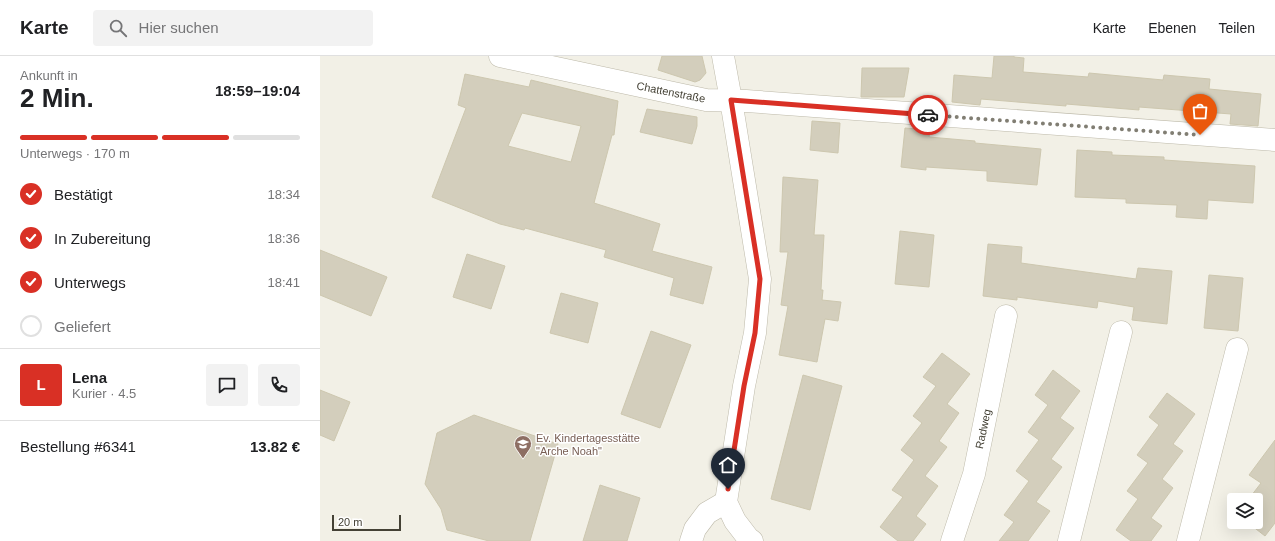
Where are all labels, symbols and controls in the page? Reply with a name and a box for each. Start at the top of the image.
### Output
search box [93,10,373,46]
text: Karte [20,17,69,38]
icon: search [107,17,129,39]
text: Hier suchen [139,19,219,36]
text: Karte [1093,20,1126,36]
text: Ebenen [1148,20,1196,36]
text: Teilen [1218,20,1255,36]
text: Ankunft in [20,68,78,83]
street label: Chattenstraße [636,79,706,105]
text: 18:59–19:04 [215,82,300,99]
text: 2 Min. [20,83,94,113]
pin [1183,94,1217,135]
courier [908,95,948,135]
icon: bag [1189,100,1211,122]
icon: car [917,104,939,126]
text: Unterwegs · 170 m [20,146,130,161]
icon: check [20,183,42,205]
text: Bestätigt [54,186,112,203]
text: 18:34 [267,187,300,202]
icon: check [20,227,42,249]
text: In Zubereitung [54,230,151,247]
text: 18:36 [267,231,300,246]
icon: check [20,271,42,293]
text: Unterwegs [54,274,126,291]
text: 18:41 [267,275,300,290]
text: Geliefert [54,318,111,335]
button: chat [206,364,248,406]
button: phone [258,364,300,406]
text: Lena [72,369,107,386]
text: L [36,376,46,393]
text: Kurier · 4.5 [72,386,136,401]
street label: Radweg [973,408,993,450]
place label: Ev. Kindertagesstätte "Arche Noah" [536,432,640,457]
school or university icon: Ev. Kindertagesstätte "Arche Noah" [513,434,533,459]
text: Bestellung #6341 [20,438,136,455]
text: 13.82 € [250,438,300,455]
pin [711,448,745,489]
icon: home [717,454,739,476]
map controls [1227,493,1263,529]
button: layers [1227,493,1263,529]
scale bar [332,513,401,532]
text: 20 m [338,516,362,528]

